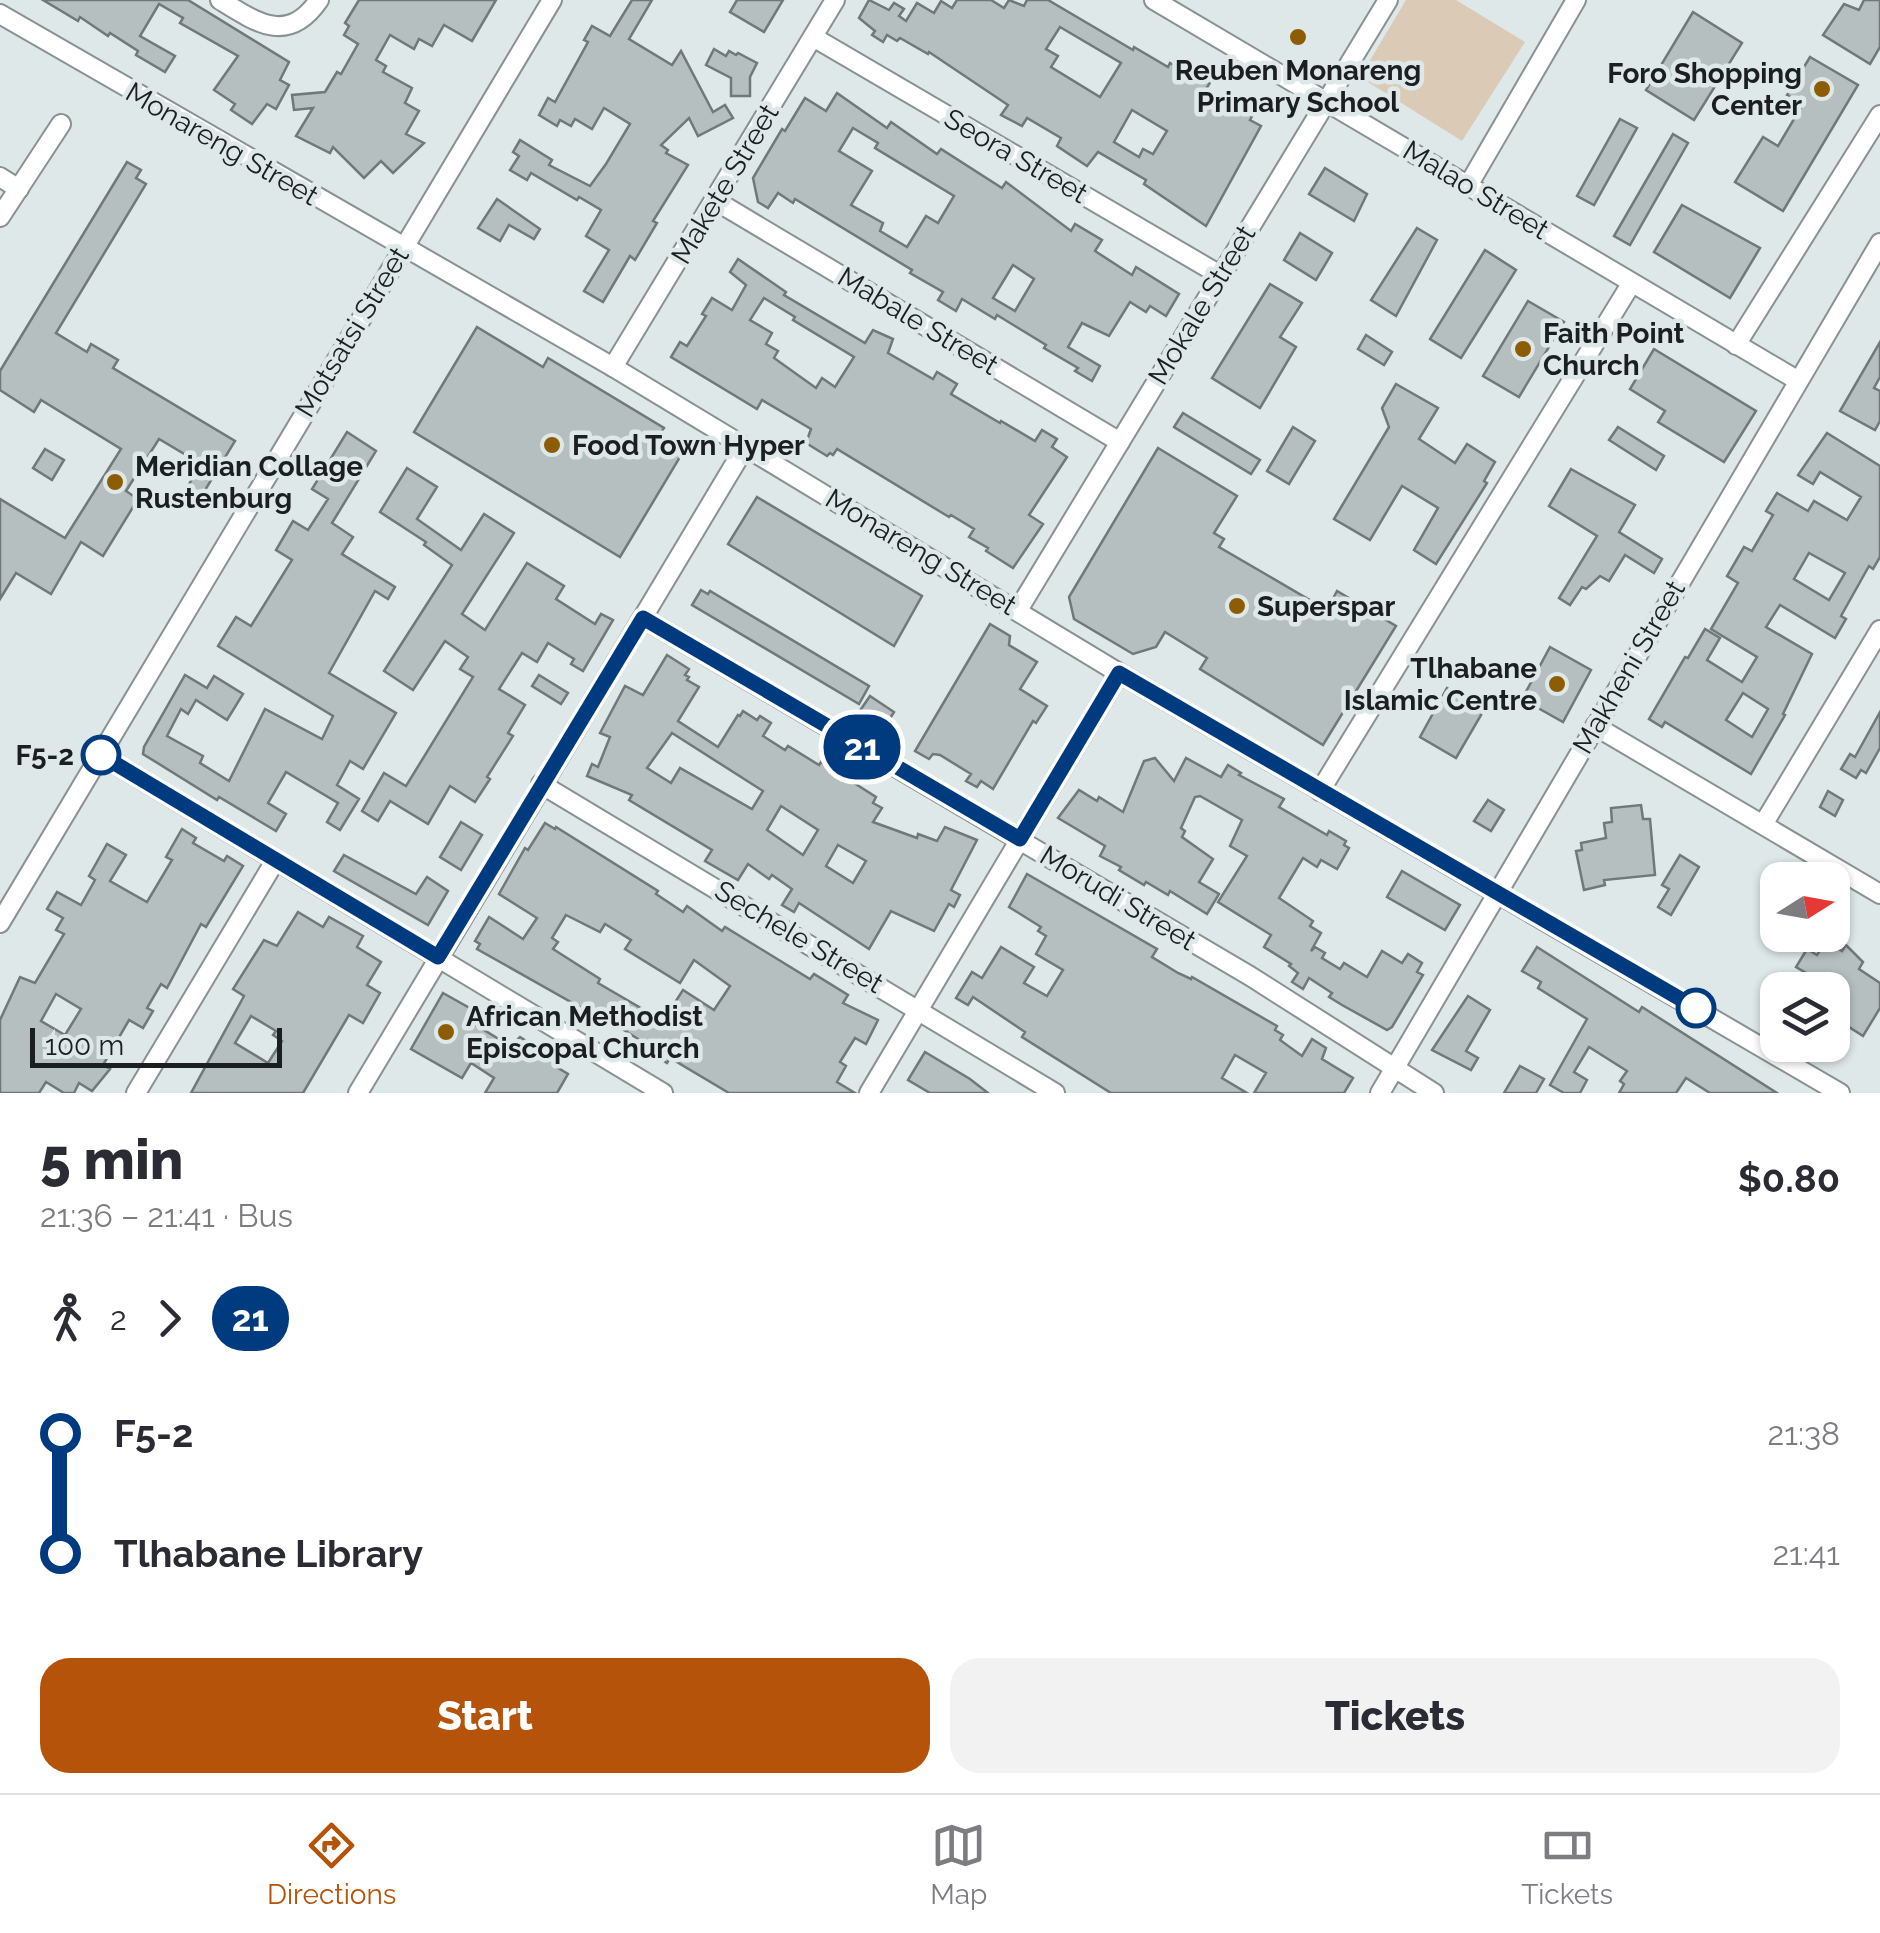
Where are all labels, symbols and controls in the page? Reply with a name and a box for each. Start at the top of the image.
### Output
marker: Reuben Monareng Primary School [1287,26,1309,48]
place label: Reuben Monareng Primary School [1175,54,1421,119]
place label: Foro Shopping Center [1607,57,1802,122]
street label: Monareng Street [120,76,325,213]
marker: Foro Shopping Center [1811,78,1833,100]
street label: Makete Street [664,98,786,270]
street label: Seora Street [939,102,1094,211]
street label: Malao Street [1397,134,1555,247]
street label: Mokale Street [1142,219,1263,391]
street label: Motsatsi Street [288,240,416,423]
street label: Mabale Street [832,260,1005,382]
place label: Faith Point Church [1543,317,1685,382]
marker: Faith Point Church [1512,338,1534,360]
place label: Food Town Hyper [572,429,805,462]
marker: Food Town Hyper [541,434,563,456]
place label: Meridian Collage Rustenburg [135,450,363,515]
marker: Meridian Collage Rustenburg [104,471,126,493]
street label: Monareng Street [820,482,1023,622]
street label: Makheni Street [1566,574,1692,759]
place label: Superspar [1257,590,1395,623]
marker: Superspar [1226,595,1248,617]
place label: Tlhabane Islamic Centre [1344,652,1537,717]
marker: Tlhabane Islamic Centre [1546,673,1568,695]
line badge: 21 [817,714,907,780]
text: 21 [843,727,881,768]
marker: F5-2 [82,736,120,774]
place label: F5-2 [16,739,74,772]
street label: Morudi Street [1034,839,1202,958]
north arrow [1760,862,1850,952]
map controls [1760,862,1850,1062]
street label: Sechele Street [709,874,890,1000]
button: layers [1760,972,1850,1062]
unlabelled marker [1677,989,1715,1027]
place label: African Methodist Episcopal Church [466,1000,703,1065]
marker: African Methodist Episcopal Church [435,1021,457,1043]
scale bar [30,1023,282,1068]
text: 100 m [45,1029,124,1062]
text: 5 min [40,1127,183,1192]
text: $0.80 [1738,1156,1840,1201]
text: 21:36 – 21:41 · Bus [40,1197,293,1234]
icon: walk [40,1291,95,1346]
icon: forward [142,1291,197,1346]
text: 21 [232,1298,269,1339]
text: 2 [110,1300,127,1337]
text: F5-2 [114,1411,193,1456]
text: 21:38 [1768,1415,1840,1452]
text: Tlhabane Library [114,1531,423,1576]
text: 21:41 [1772,1535,1840,1572]
button: Start [40,1658,930,1773]
button: Tickets [950,1658,1840,1773]
tab: Directions [267,1818,396,1911]
tab: Map [930,1818,987,1911]
tab: Tickets [1521,1818,1613,1911]

